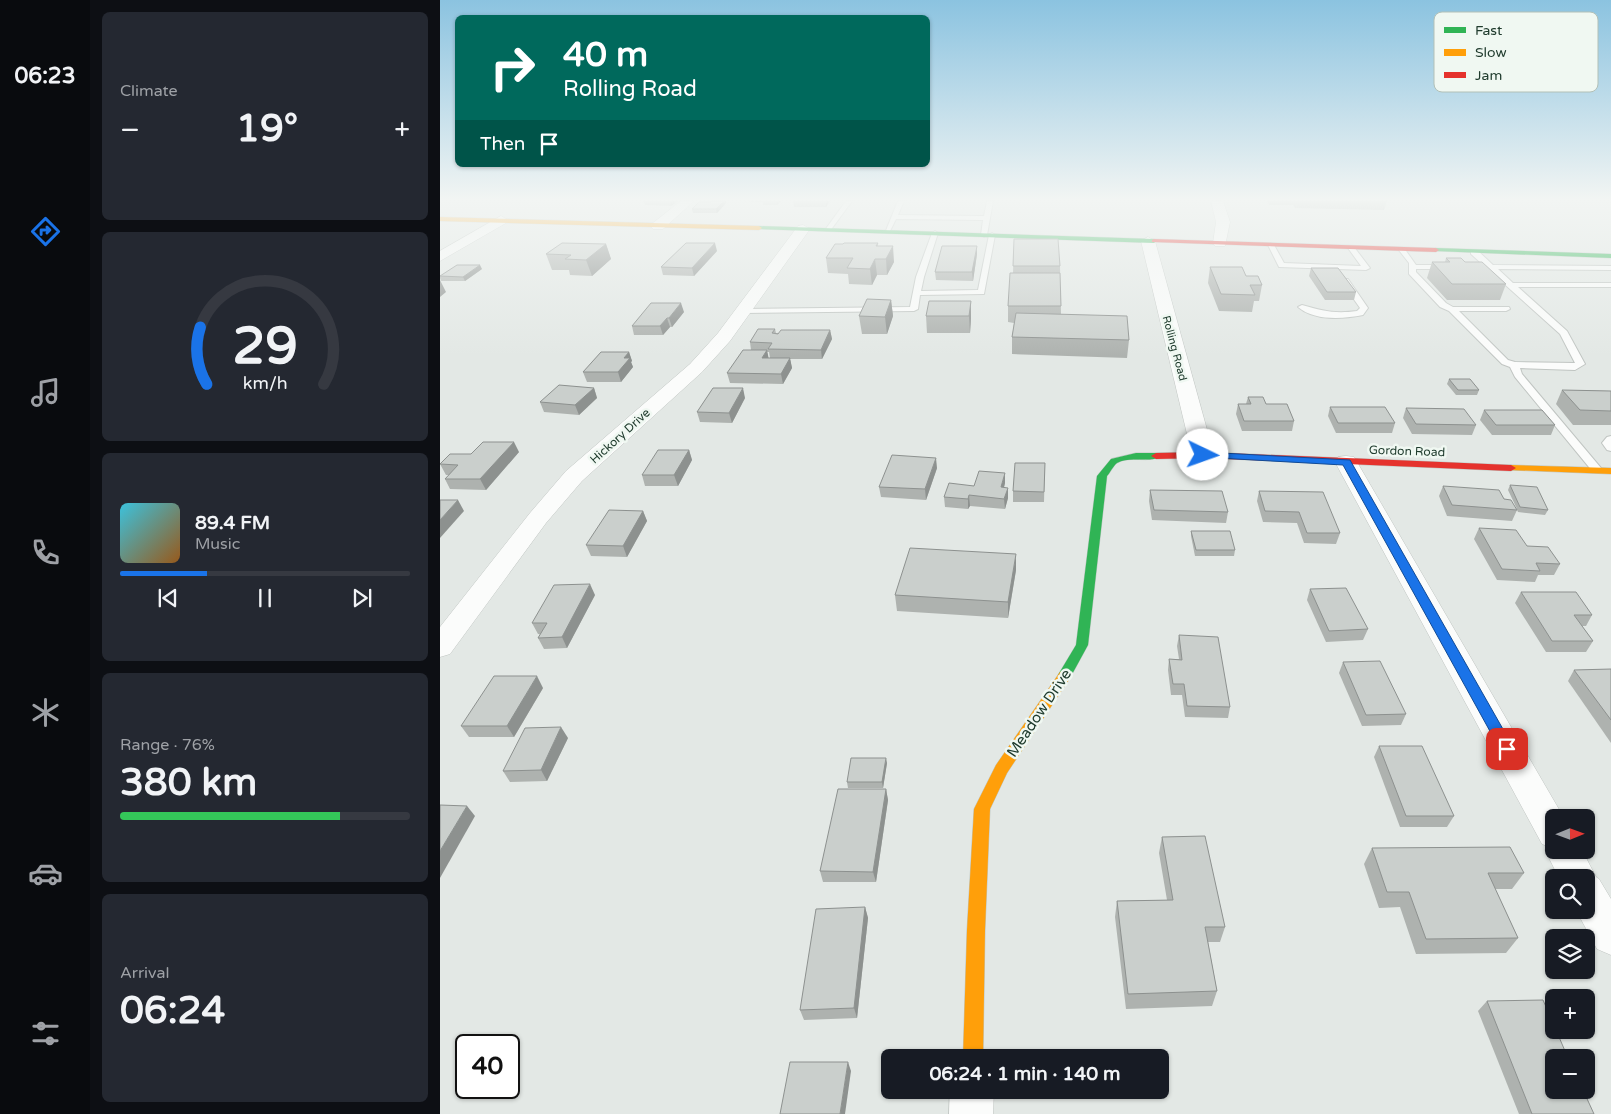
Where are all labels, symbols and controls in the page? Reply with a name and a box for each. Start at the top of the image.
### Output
legend [1434,12,1598,92]
text: Fast [1475,22,1503,39]
text: 40 m [563,34,648,76]
icon: right [480,35,545,100]
text: Slow [1475,44,1507,61]
text: 06:23 [15,63,75,89]
text: Jam [1475,67,1502,84]
text: Rolling Road [563,76,697,102]
text: Climate [120,81,178,101]
text: 19° [236,106,298,152]
text: − [120,113,140,147]
text: + [394,113,410,147]
icon: arrive [535,130,563,158]
text: Then [480,133,525,155]
icon: directions [28,214,63,249]
street label: Rolling Road [1160,314,1189,382]
text: 29 [232,315,298,378]
text: km/h [243,373,287,394]
icon: music [28,375,63,410]
street label: Hickory Drive [587,405,653,467]
position arrow [1176,428,1228,480]
street label: Gordon Road [1369,443,1445,459]
text: 89.4 FM [195,512,270,534]
text: Music [195,534,240,554]
icon: phone [28,535,63,570]
icon: previous [154,584,182,612]
icon: pause [251,584,279,612]
icon: next [348,584,376,612]
street label: Meadow Drive [1003,666,1075,760]
icon: climate [28,695,63,730]
pin [1486,728,1528,770]
text: Range · 76% [120,735,215,755]
icon: arrive [1493,735,1521,763]
text: 380 km [120,760,257,806]
north arrow [1545,809,1595,859]
map controls [1545,809,1595,1099]
icon: car [28,856,63,891]
button: search [1545,869,1595,919]
button: layers [1545,929,1595,979]
text: Arrival [120,963,169,983]
text: 06:24 [120,988,225,1034]
button: + [1545,989,1595,1039]
icon: filters [28,1016,63,1051]
speed limit sign: 40 [455,1034,520,1099]
button: − [1545,1049,1595,1099]
text: 06:24 · 1 min · 140 m [929,1063,1121,1085]

